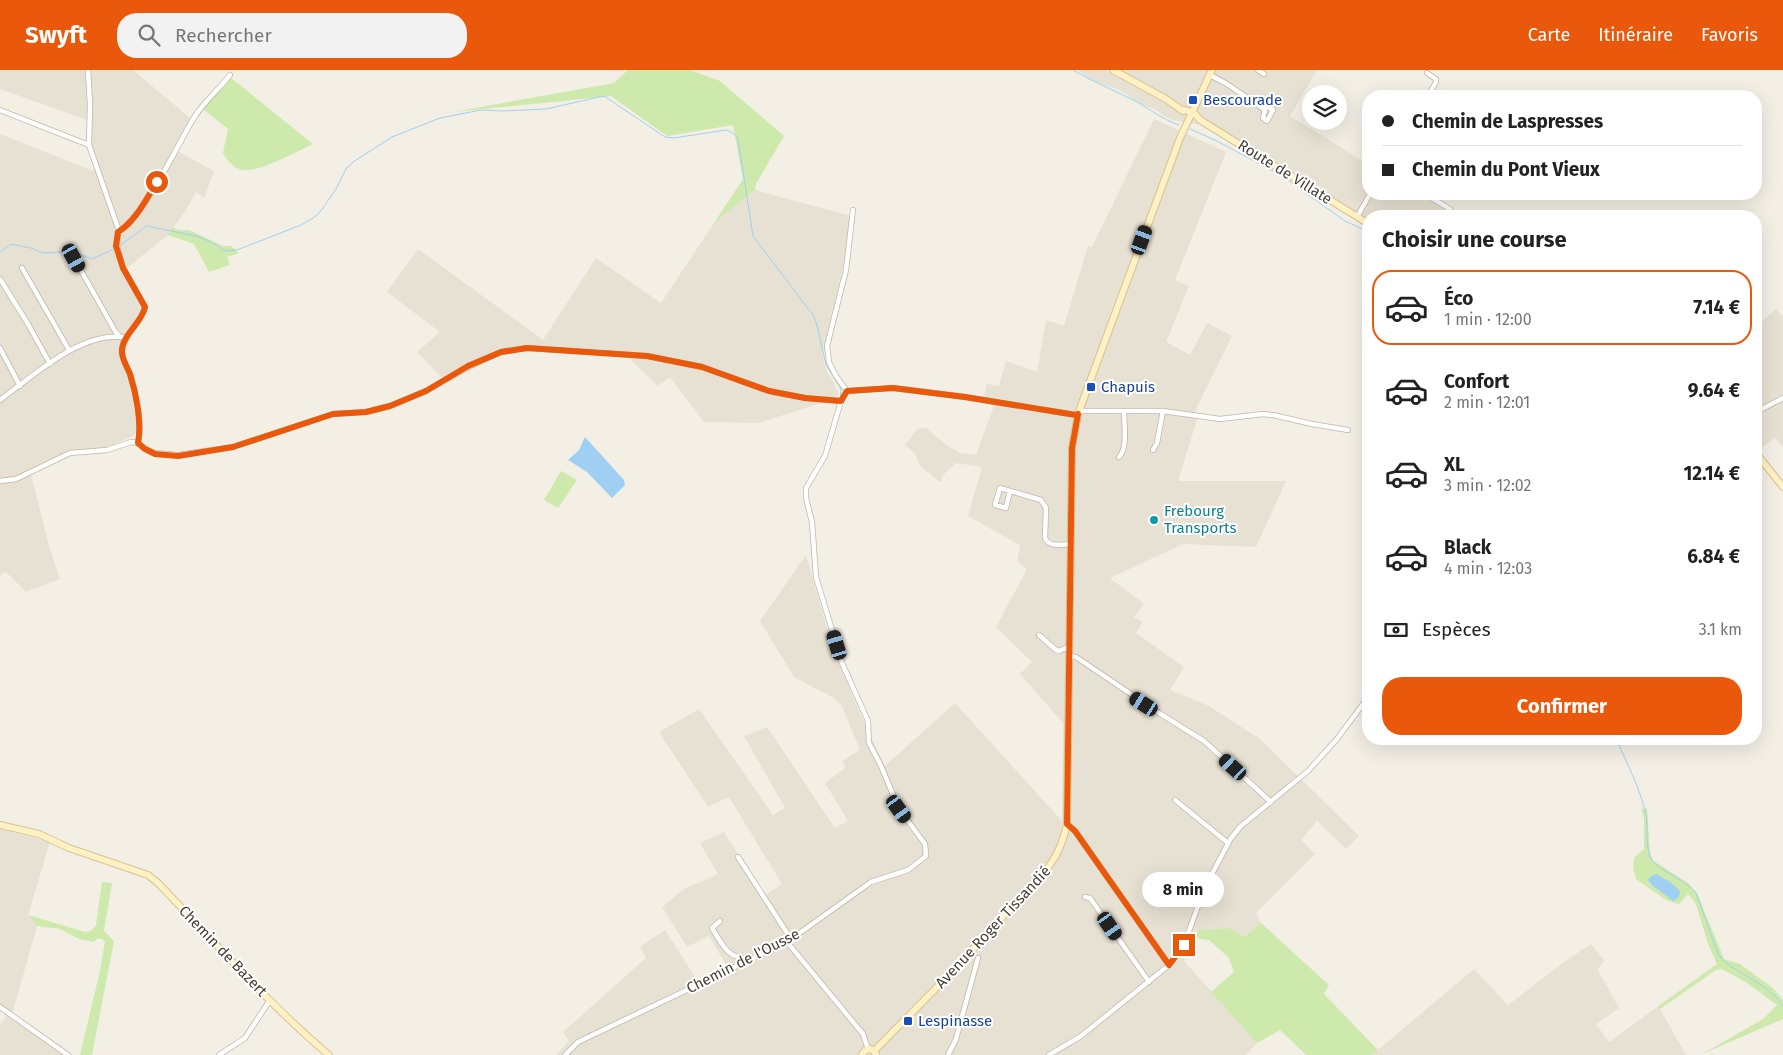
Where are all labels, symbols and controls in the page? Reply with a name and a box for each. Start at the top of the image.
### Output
search box [117,13,467,58]
text: Swyft [25,21,87,49]
icon: search [135,21,163,49]
text: Rechercher [175,24,272,47]
text: Carte [1528,24,1570,46]
text: Itinéraire [1598,24,1673,46]
text: Favoris [1701,24,1758,46]
map controls [1302,85,1347,130]
button: layers [1302,85,1347,130]
place label: Bescourade [1203,91,1282,109]
marker: Bescourade [1187,94,1199,106]
text: Chemin de Laspresses [1412,110,1603,133]
street label: Route de Villate [1235,136,1335,208]
text: Chemin du Pont Vieux [1412,158,1600,181]
route start [146,171,168,193]
car [1129,223,1154,257]
text: Choisir une course [1382,226,1567,253]
car [60,241,87,275]
icon: car [1384,285,1429,330]
text: Éco [1444,287,1473,310]
text: 7.14 € [1693,296,1740,319]
text: 1 min · 12:00 [1444,310,1532,329]
icon: car [1384,368,1429,413]
text: Confort [1444,370,1509,393]
place label: Chapuis [1101,378,1155,396]
text: 9.64 € [1688,379,1740,402]
marker: Chapuis [1085,381,1097,393]
text: 2 min · 12:01 [1444,393,1530,412]
icon: car [1384,451,1429,496]
text: XL [1444,453,1465,476]
text: 12.14 € [1683,462,1740,485]
text: 3 min · 12:02 [1444,476,1532,495]
place label: Frebourg Transports [1164,502,1236,537]
marker: Frebourg Transports [1148,514,1160,526]
icon: car [1384,534,1429,579]
text: Black [1444,536,1491,559]
text: 6.84 € [1687,545,1740,568]
text: 4 min · 12:03 [1444,559,1532,578]
icon: cash [1382,616,1410,644]
text: Espèces [1422,618,1491,641]
text: 3.1 km [1699,620,1742,639]
car [825,628,848,662]
button: Confirmer [1382,677,1742,735]
car [1127,690,1160,718]
car [1216,751,1249,783]
car [884,792,913,826]
street label: Avenue Roger Tissandié [932,862,1054,992]
callout: 8 min [1143,872,1225,908]
text: 8 min [1163,880,1203,899]
street label: Chemin de Bazert [175,902,271,1001]
car [1095,909,1124,943]
street label: Chemin de l'Ousse [683,925,803,997]
route end [1173,934,1195,956]
place label: Lespinasse [918,1012,992,1030]
marker: Lespinasse [902,1015,914,1027]

